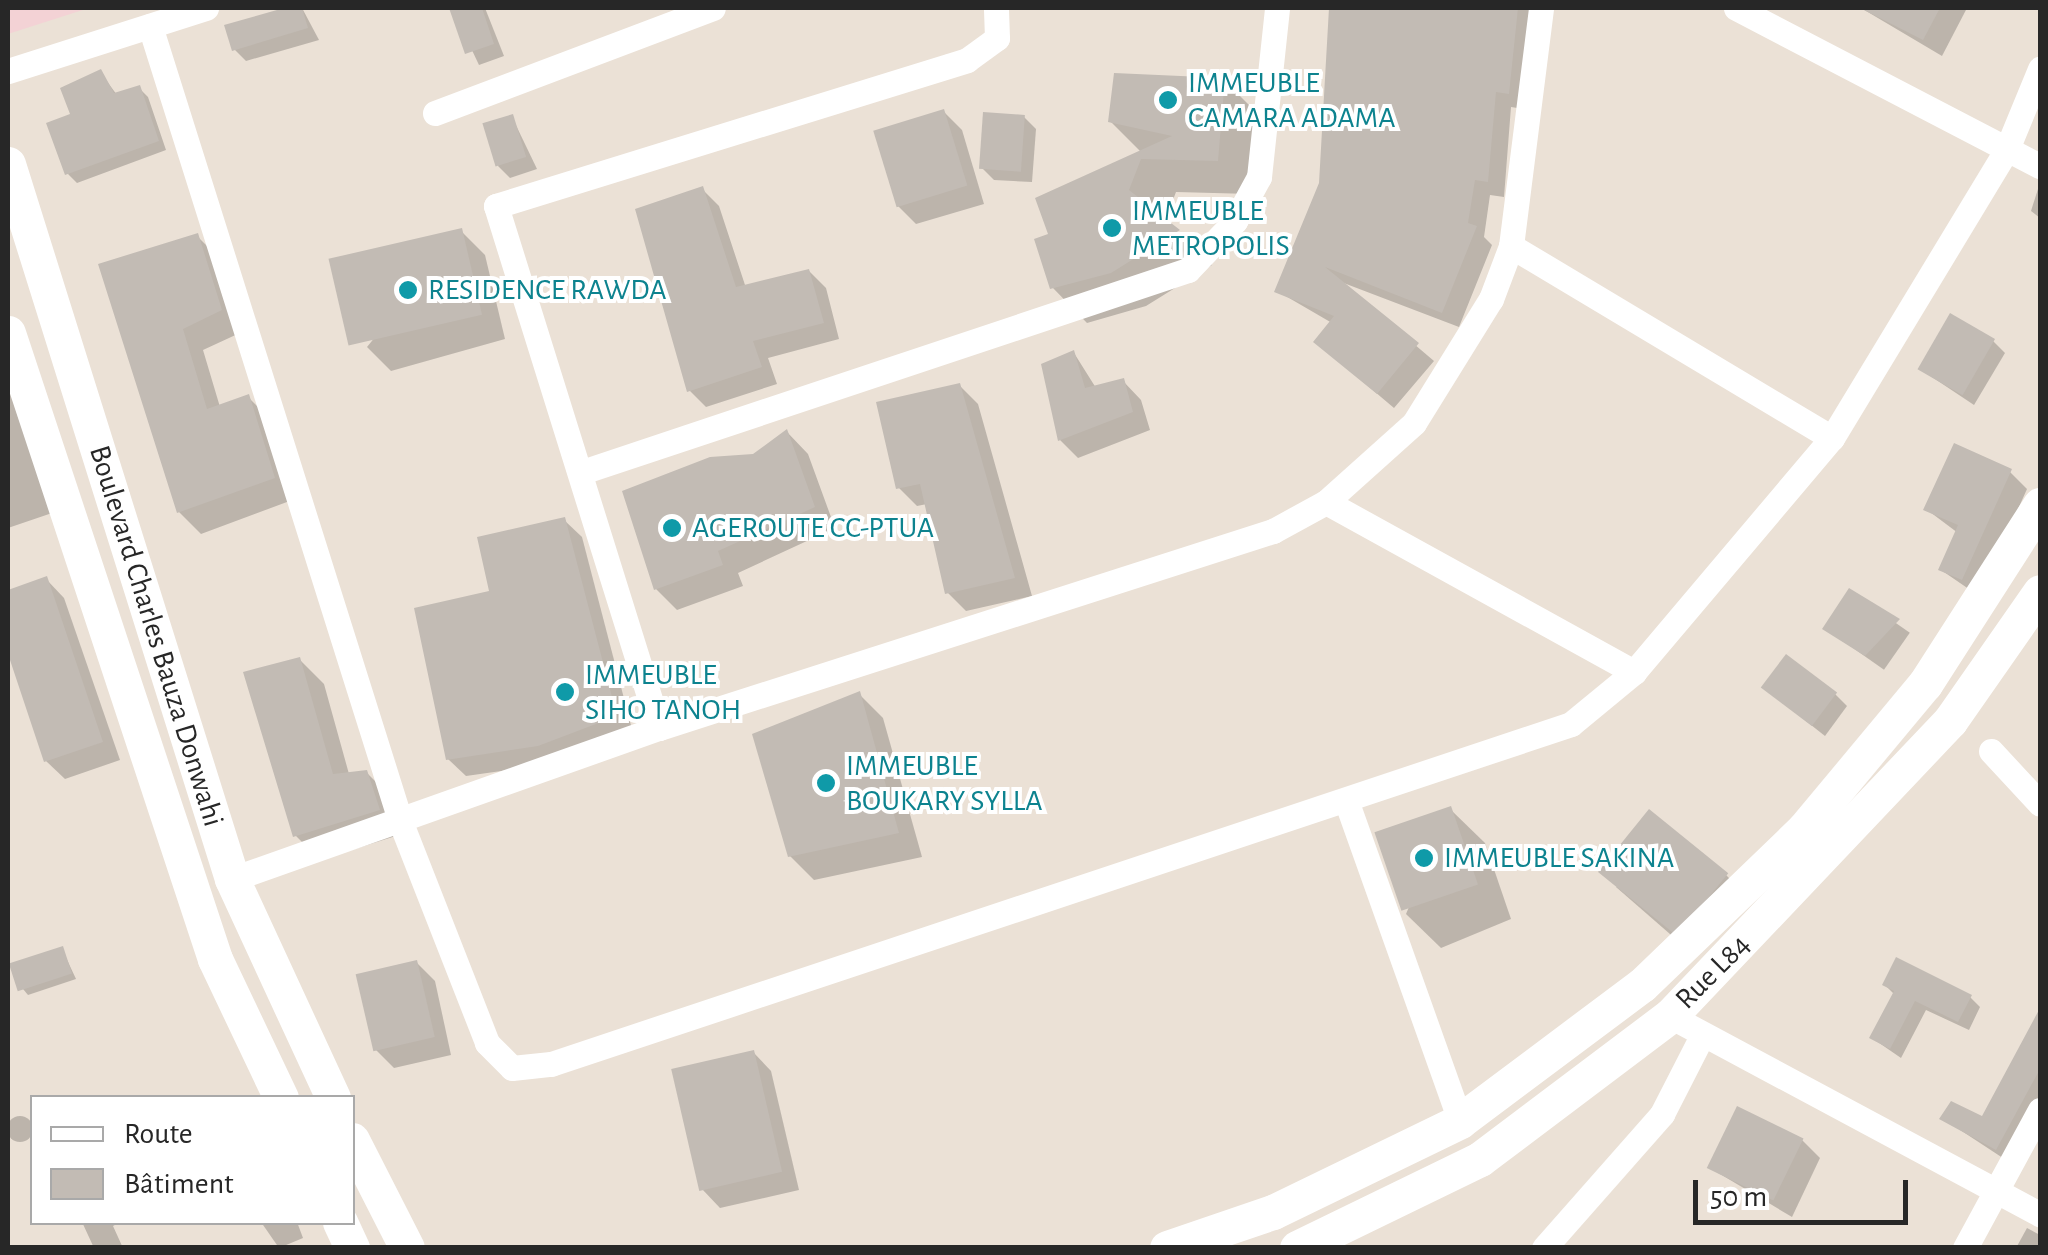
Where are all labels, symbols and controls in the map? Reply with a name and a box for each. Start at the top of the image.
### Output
place label: IMMEUBLE CAMARA ADAMA [1188,65,1396,136]
marker: IMMEUBLE CAMARA ADAMA [1157,89,1179,111]
place label: IMMEUBLE METROPOLIS [1132,193,1290,264]
marker: IMMEUBLE METROPOLIS [1101,217,1123,239]
place label: RESIDENCE RAWDA [428,272,667,308]
marker: RESIDENCE RAWDA [397,279,419,301]
street label: Boulevard Charles Bauza Donwahi [81,441,231,831]
place label: AGEROUTE CC-PTUA [692,510,934,546]
marker: AGEROUTE CC-PTUA [661,517,683,539]
place label: IMMEUBLE SIHO TANOH [585,657,741,728]
marker: IMMEUBLE SIHO TANOH [554,681,576,703]
place label: IMMEUBLE BOUKARY SYLLA [846,748,1043,818]
marker: IMMEUBLE BOUKARY SYLLA [815,772,837,794]
place label: IMMEUBLE SAKINA [1444,840,1674,876]
marker: IMMEUBLE SAKINA [1413,847,1435,869]
street label: Rue L84 [1668,927,1758,1017]
legend [30,1095,355,1225]
text: Route [124,1119,193,1149]
scale bar [1698,1160,1913,1222]
text: Bâtiment [124,1169,234,1199]
text: 50 m [1710,1182,1767,1212]

